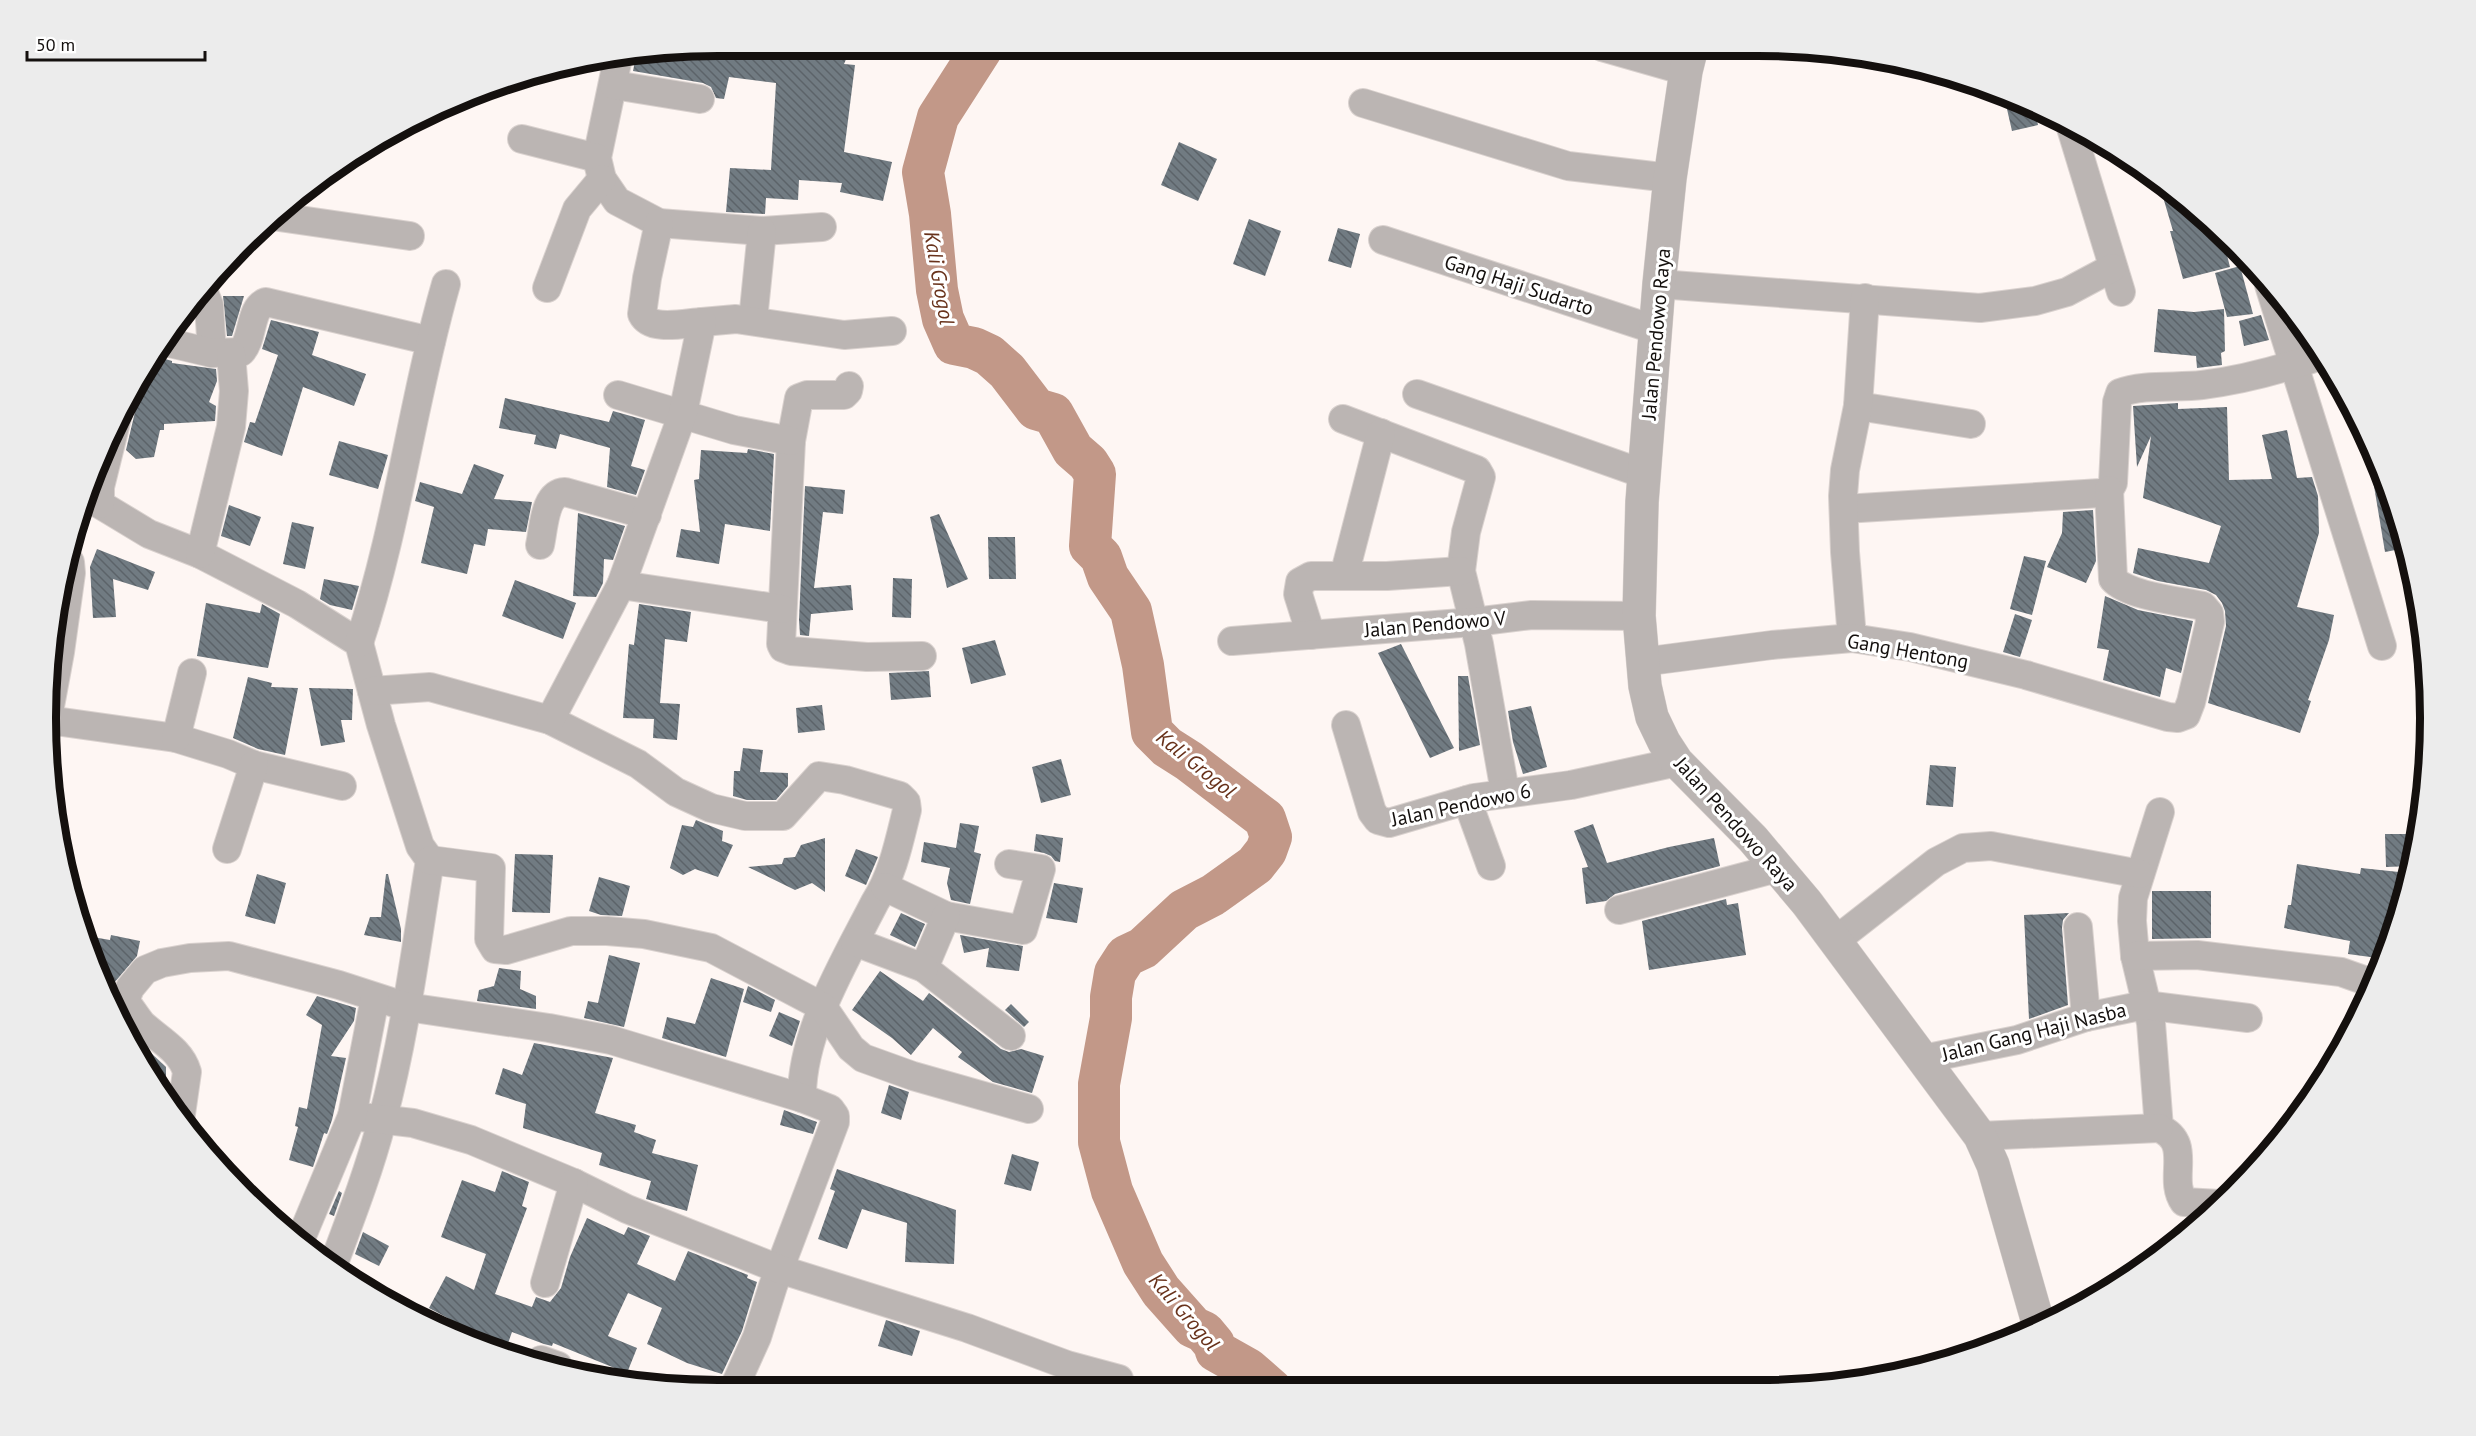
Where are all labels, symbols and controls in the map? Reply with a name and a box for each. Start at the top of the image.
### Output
scale bar [27,24,206,62]
text: 50 m [36,33,75,56]
water label: Kali Grogol [918,229,961,327]
street label: Jalan Pendowo Raya [1635,247,1676,422]
street label: Gang Haji Sudarto [1441,249,1597,321]
street label: Jalan Pendowo V [1362,605,1507,643]
street label: Gang Hentong [1845,628,1971,674]
water label: Kali Grogol [1151,723,1242,804]
street label: Jalan Pendowo Raya [1668,751,1803,897]
street label: Jalan Pendowo 6 [1388,778,1533,833]
street label: Jalan Gang Haji Nasba [1938,997,2129,1068]
water label: Kali Grogol [1143,1267,1226,1357]

